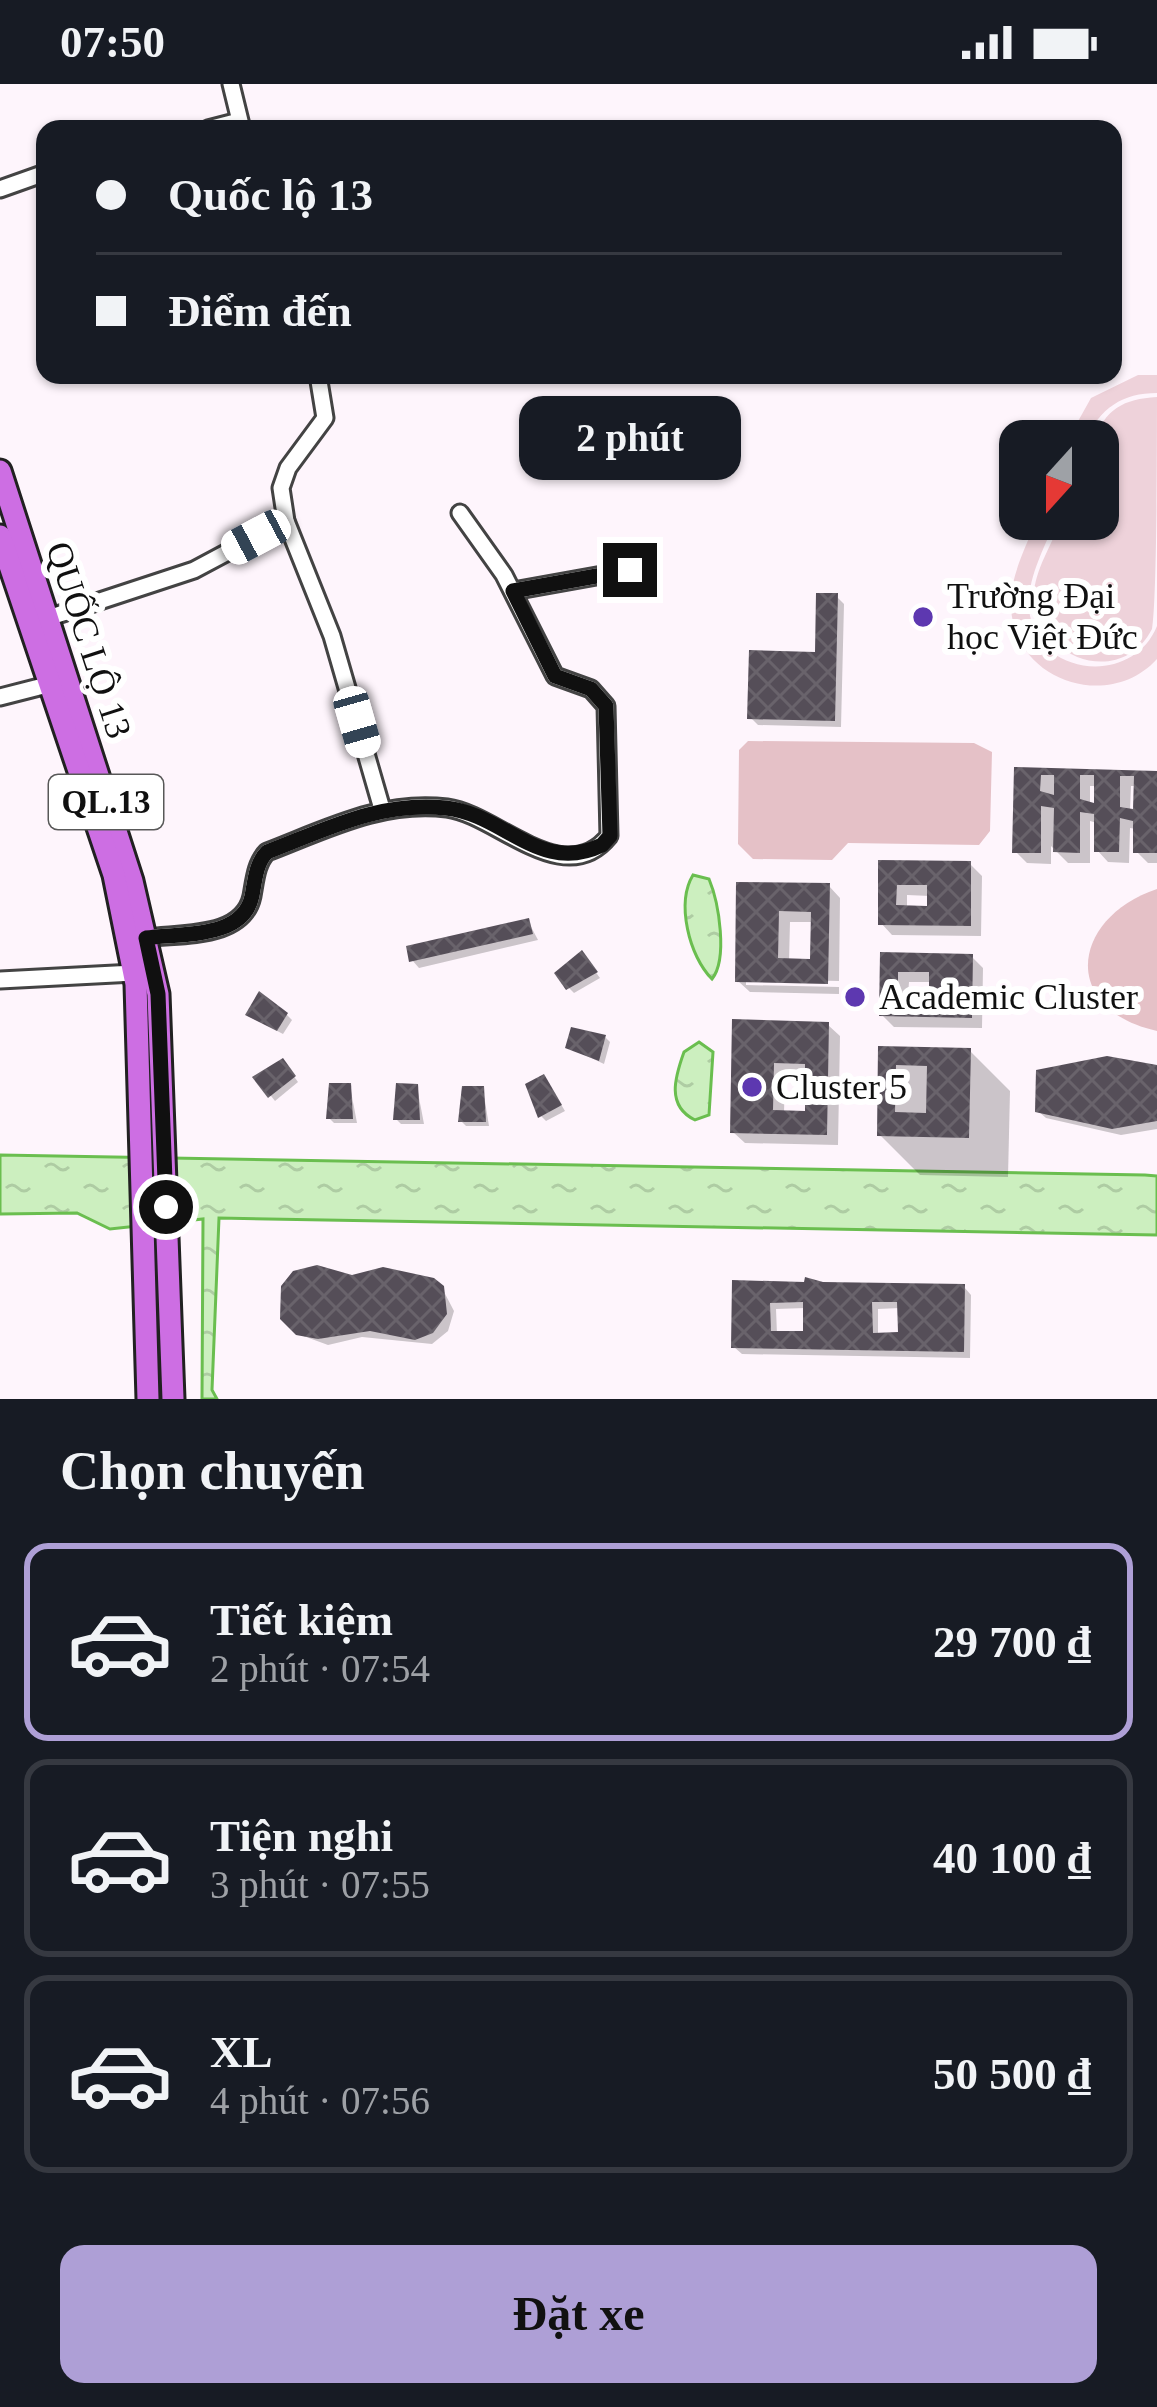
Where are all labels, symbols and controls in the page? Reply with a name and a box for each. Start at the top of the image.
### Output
text: 07:50 [60,17,165,67]
text: Quốc lộ 13 [168,170,373,220]
text: Điểm đến [168,286,352,336]
callout: 2 phút [519,396,741,480]
text: 2 phút [576,416,684,459]
north arrow [999,420,1119,540]
map controls [999,420,1119,540]
car [216,504,296,570]
street label: QUỐC LỘ 13 [38,537,140,743]
route end [603,543,657,597]
place label: Trường Đại học Việt Đức [947,576,1138,657]
marker: Trường Đại học Việt Đức [910,604,936,630]
car [330,682,384,762]
road number: QL.13 [49,775,163,829]
place label: Academic Cluster [879,977,1138,1017]
marker: Academic Cluster [842,984,868,1010]
place label: Cluster 5 [776,1067,907,1107]
marker: Cluster 5 [739,1074,765,1100]
route start [139,1180,193,1234]
text: Chọn chuyến [60,1441,365,1501]
icon: car [66,1588,174,1696]
text: Tiết kiệm [210,1595,393,1645]
text: 29 700 ₫ [933,1617,1091,1667]
text: 2 phút · 07:54 [210,1647,430,1690]
icon: car [66,1804,174,1912]
text: Tiện nghi [210,1811,393,1861]
text: 40 100 ₫ [933,1833,1091,1883]
text: 3 phút · 07:55 [210,1863,430,1906]
icon: car [66,2020,174,2128]
text: XL [210,2027,273,2077]
text: 50 500 ₫ [933,2049,1091,2099]
text: 4 phút · 07:56 [210,2079,430,2122]
button: Đặt xe [60,2245,1097,2383]

